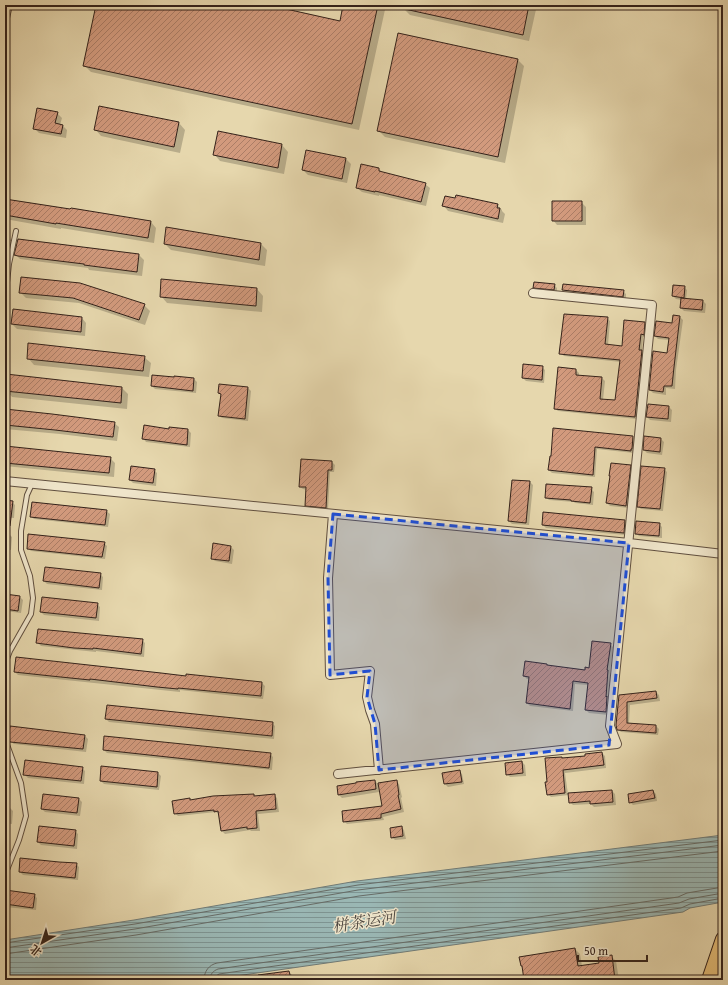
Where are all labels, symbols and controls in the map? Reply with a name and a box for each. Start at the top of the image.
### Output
water label: 栟茶运河 [331,904,400,938]
north arrow [22,923,62,963]
scale bar [578,937,647,963]
text: 北 [26,941,45,960]
text: 50 m [584,942,608,959]

